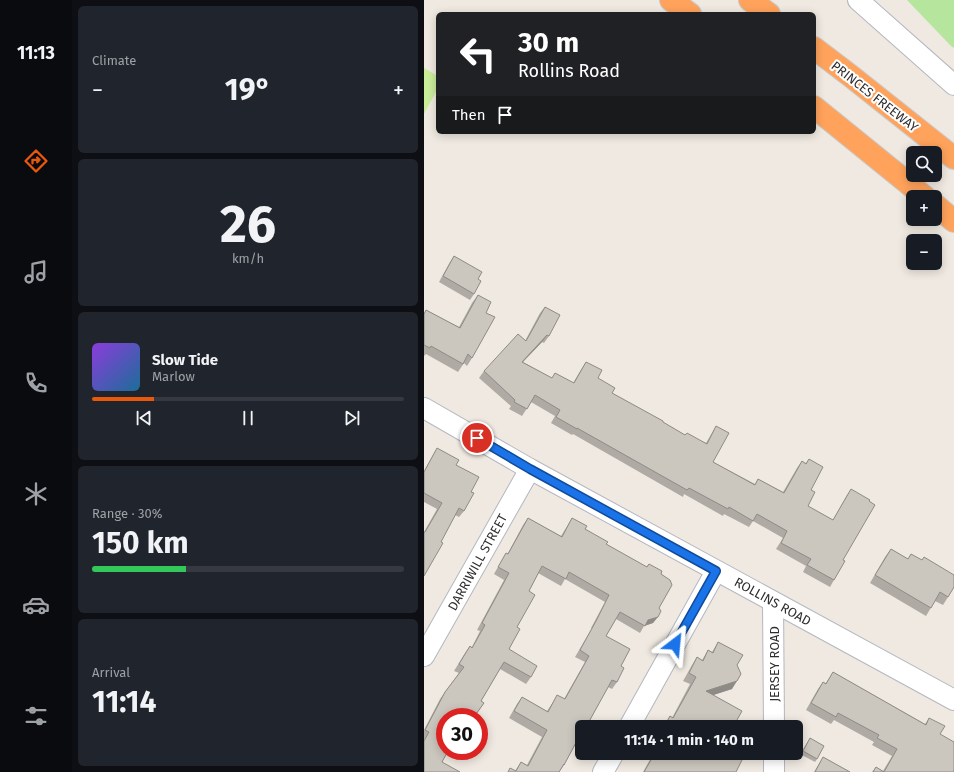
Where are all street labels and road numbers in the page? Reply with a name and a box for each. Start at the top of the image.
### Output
street label: PRINCES FREEWAY [828,58,922,135]
street label: DARRIWILL STREET [445,511,510,613]
street label: ROLLINS ROAD [732,574,814,629]
street label: JERSEY ROAD [767,626,782,702]

